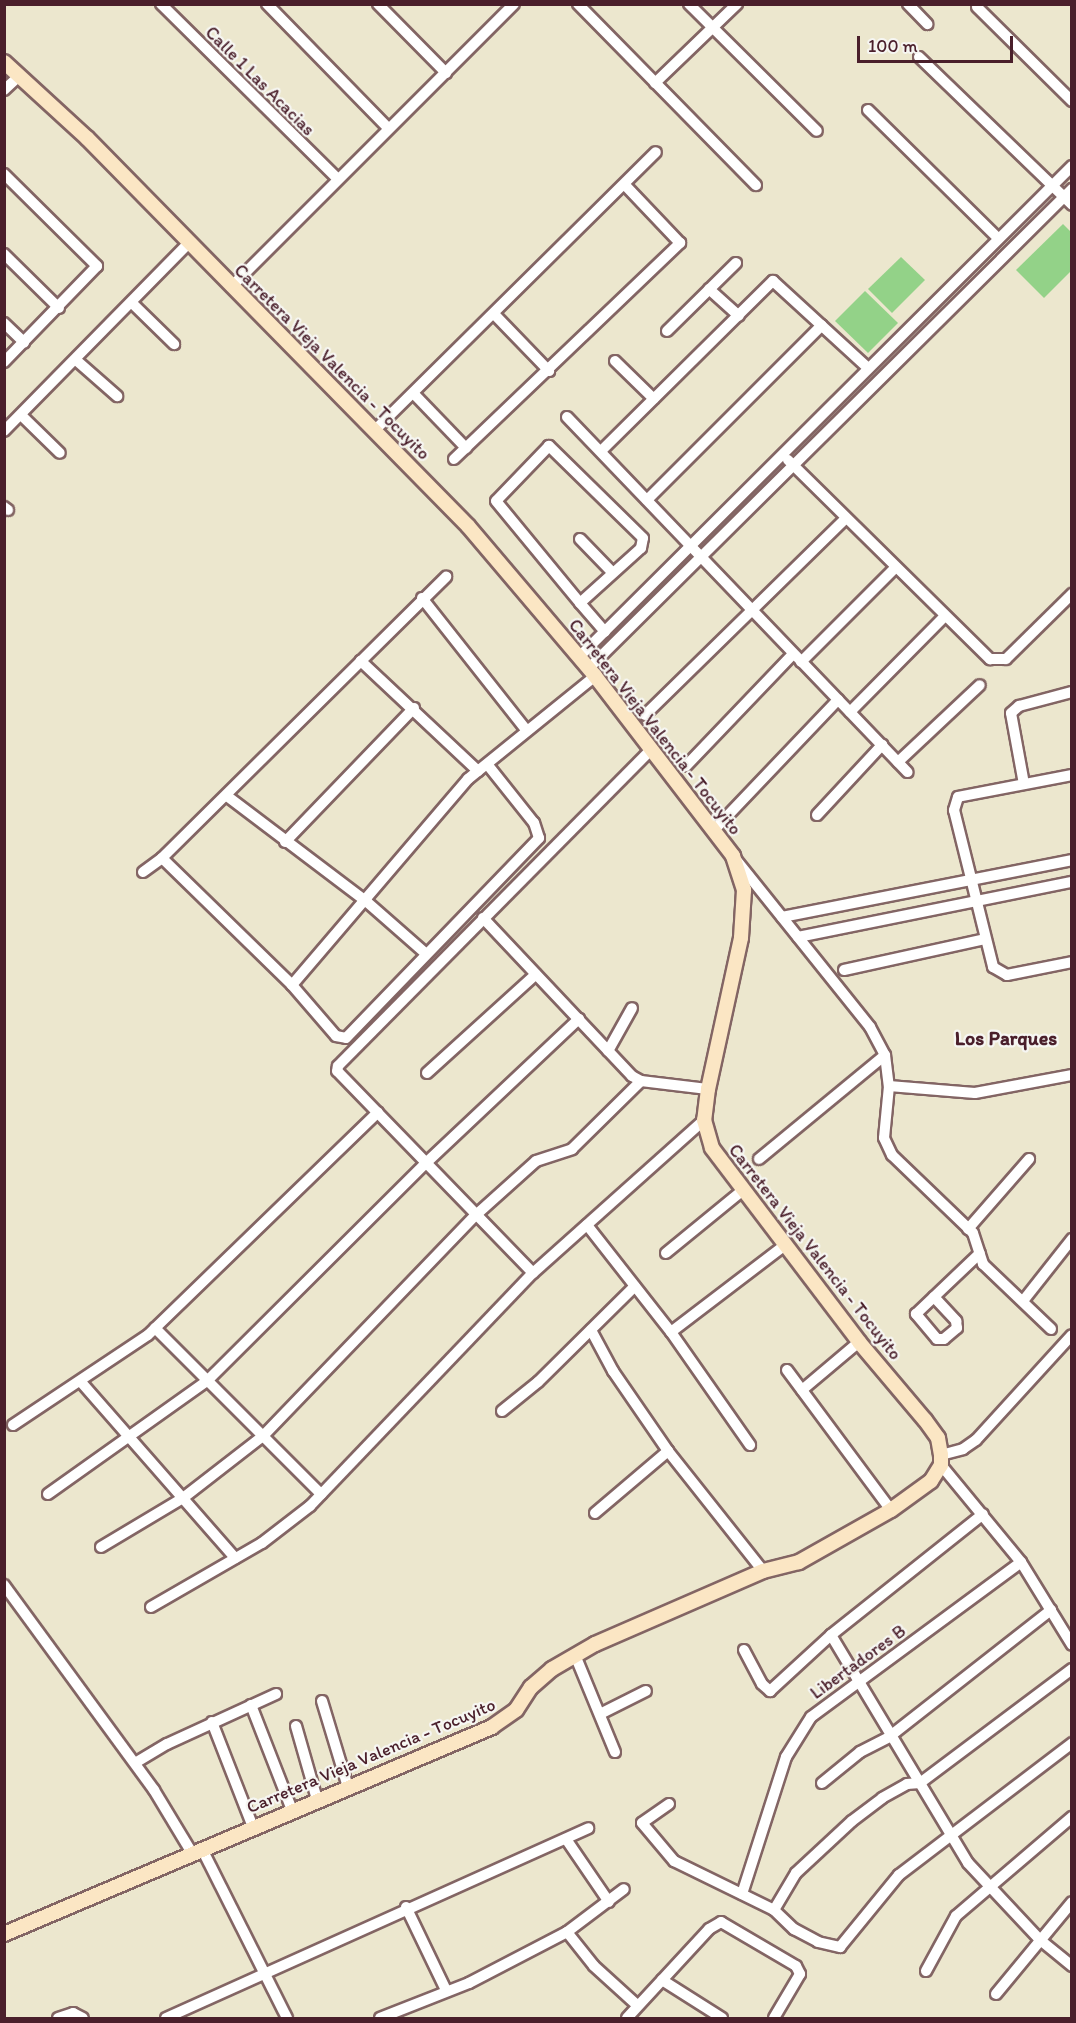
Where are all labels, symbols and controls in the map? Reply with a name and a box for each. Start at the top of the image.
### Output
street label: Calle 1 Las Acacias [201,22,319,140]
scale bar [860,24,1016,62]
text: 100 m [868,35,918,57]
street label: Carretera Vieja Valencia - Tocuyito [230,260,434,464]
street label: Carretera Vieja Valencia - Tocuyito [565,616,745,838]
district label: Los Parques [955,1026,1057,1050]
street label: Carretera Vieja Valencia - Tocuyito [725,1141,905,1363]
street label: Libertadores B [806,1620,910,1704]
street label: Carretera Vieja Valencia - Tocuyito [244,1694,498,1818]

